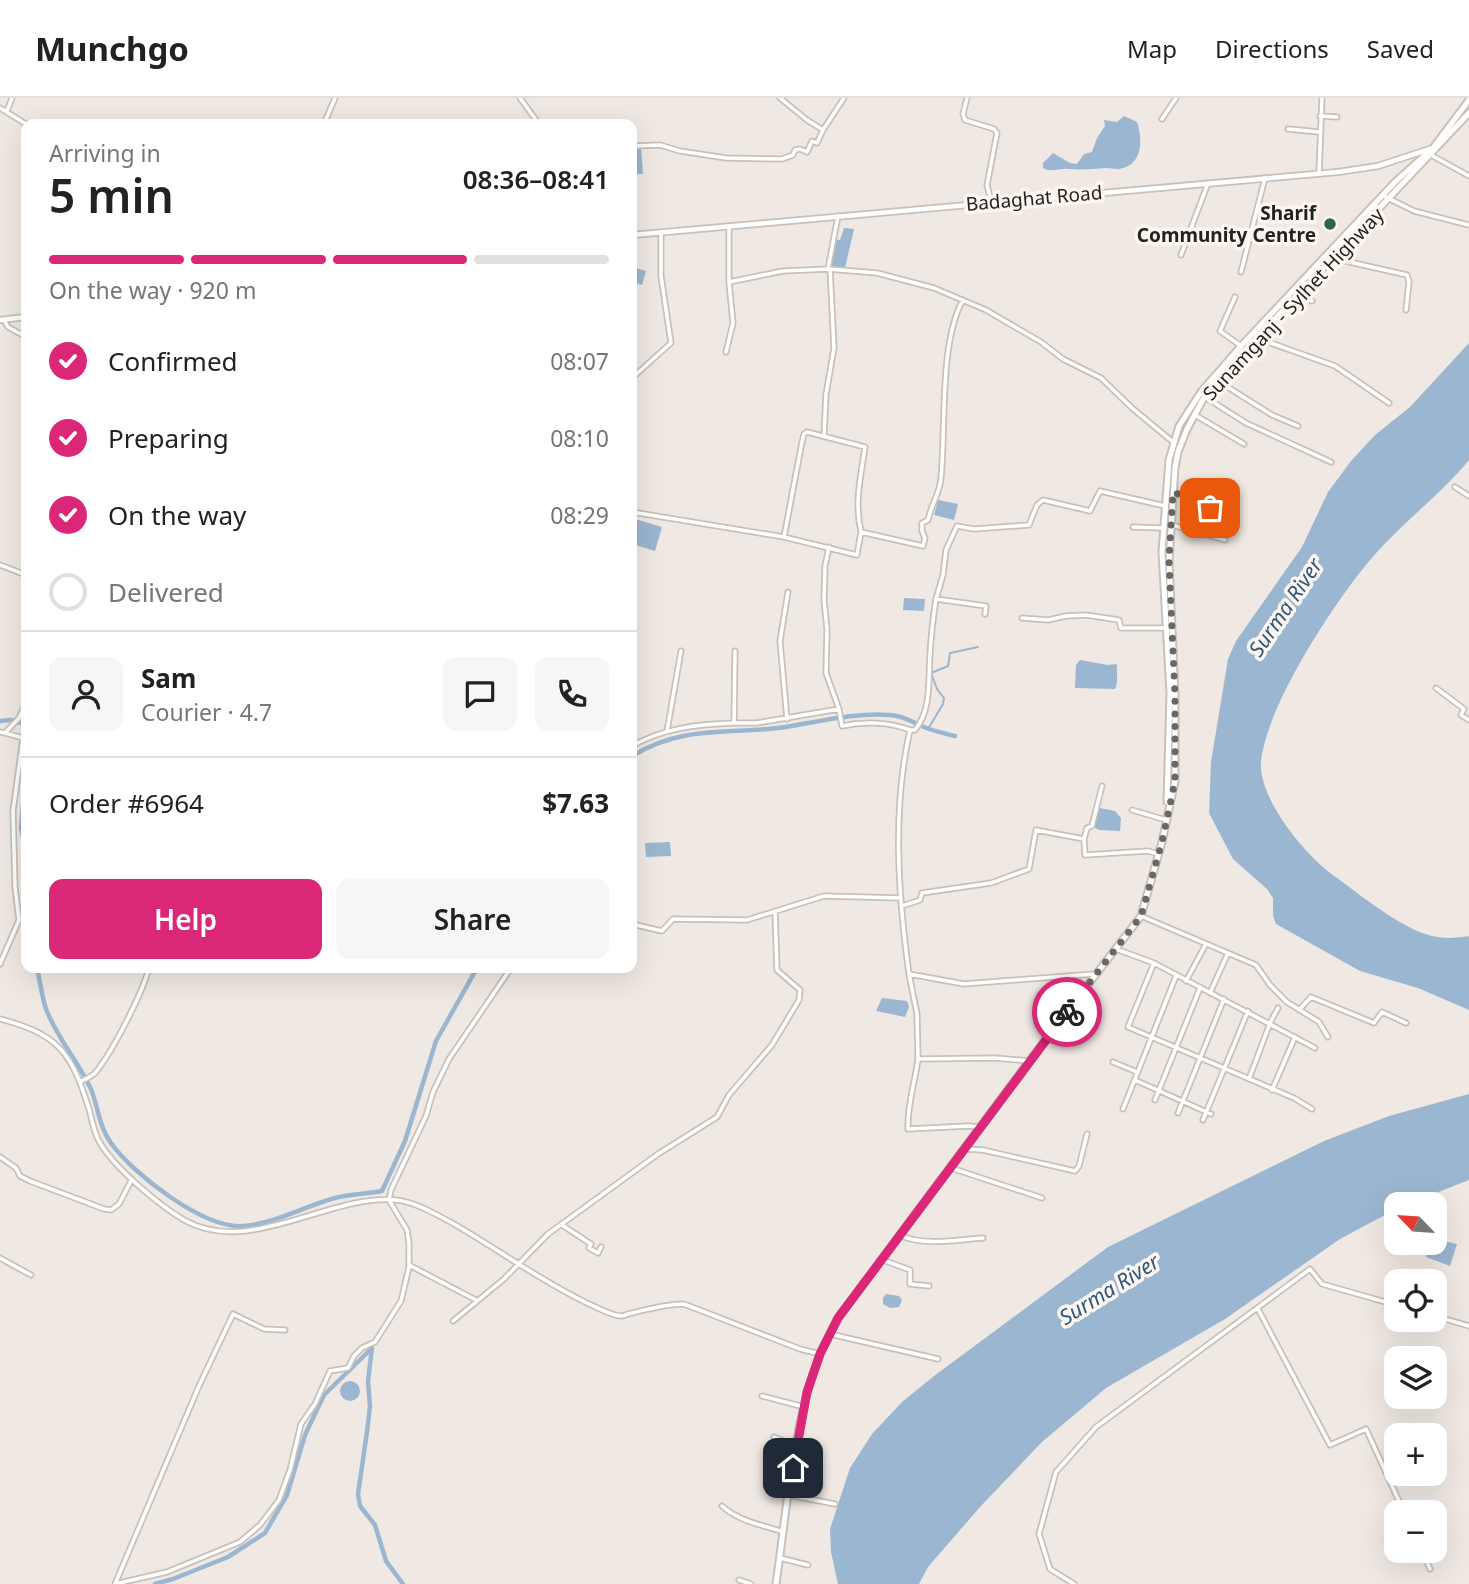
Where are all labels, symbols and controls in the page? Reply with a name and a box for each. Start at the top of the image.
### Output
text: Munchgo [35,26,189,71]
text: Map [1127,32,1177,65]
text: Directions [1215,32,1329,65]
text: Saved [1367,32,1434,65]
text: Arriving in [49,137,161,169]
text: 08:36–08:41 [463,161,609,197]
text: 5 min [49,164,174,226]
street label: Badaghat Road [965,179,1103,217]
place label: Sharif Community Centre [1137,200,1318,248]
street label: Sunamganj - Sylhet Highway [1197,202,1389,406]
marker: Sharif Community Centre [1322,216,1338,232]
text: On the way · 920 m [49,274,256,306]
icon: check [49,342,87,380]
text: Confirmed [108,343,238,379]
text: 08:07 [550,345,609,377]
icon: check [49,419,87,457]
text: Preparing [108,420,229,456]
text: 08:10 [550,422,609,454]
pin [1180,478,1240,538]
icon: bag [1191,489,1229,527]
icon: check [49,496,87,534]
text: On the way [108,497,246,533]
text: 08:29 [550,499,609,531]
water label: Surma River [1242,551,1329,662]
text: Delivered [108,574,224,610]
button: person [49,657,123,731]
button: chat [443,657,517,731]
button: phone [535,657,609,731]
text: Sam [141,660,196,696]
text: Courier · 4.7 [141,696,272,728]
text: Order #6964 [49,785,204,821]
text: $7.63 [542,785,609,821]
button: Help [49,879,322,959]
button: Share [336,879,609,959]
courier [1032,977,1102,1047]
icon: bike [1048,993,1086,1031]
north arrow [1384,1192,1447,1255]
map controls [1384,1192,1447,1563]
water label: Surma River [1054,1246,1166,1331]
button: locate [1384,1269,1447,1332]
button: layers [1384,1346,1447,1409]
button: + [1384,1423,1447,1486]
pin [763,1438,823,1498]
icon: home [774,1449,812,1487]
button: − [1384,1500,1447,1563]

